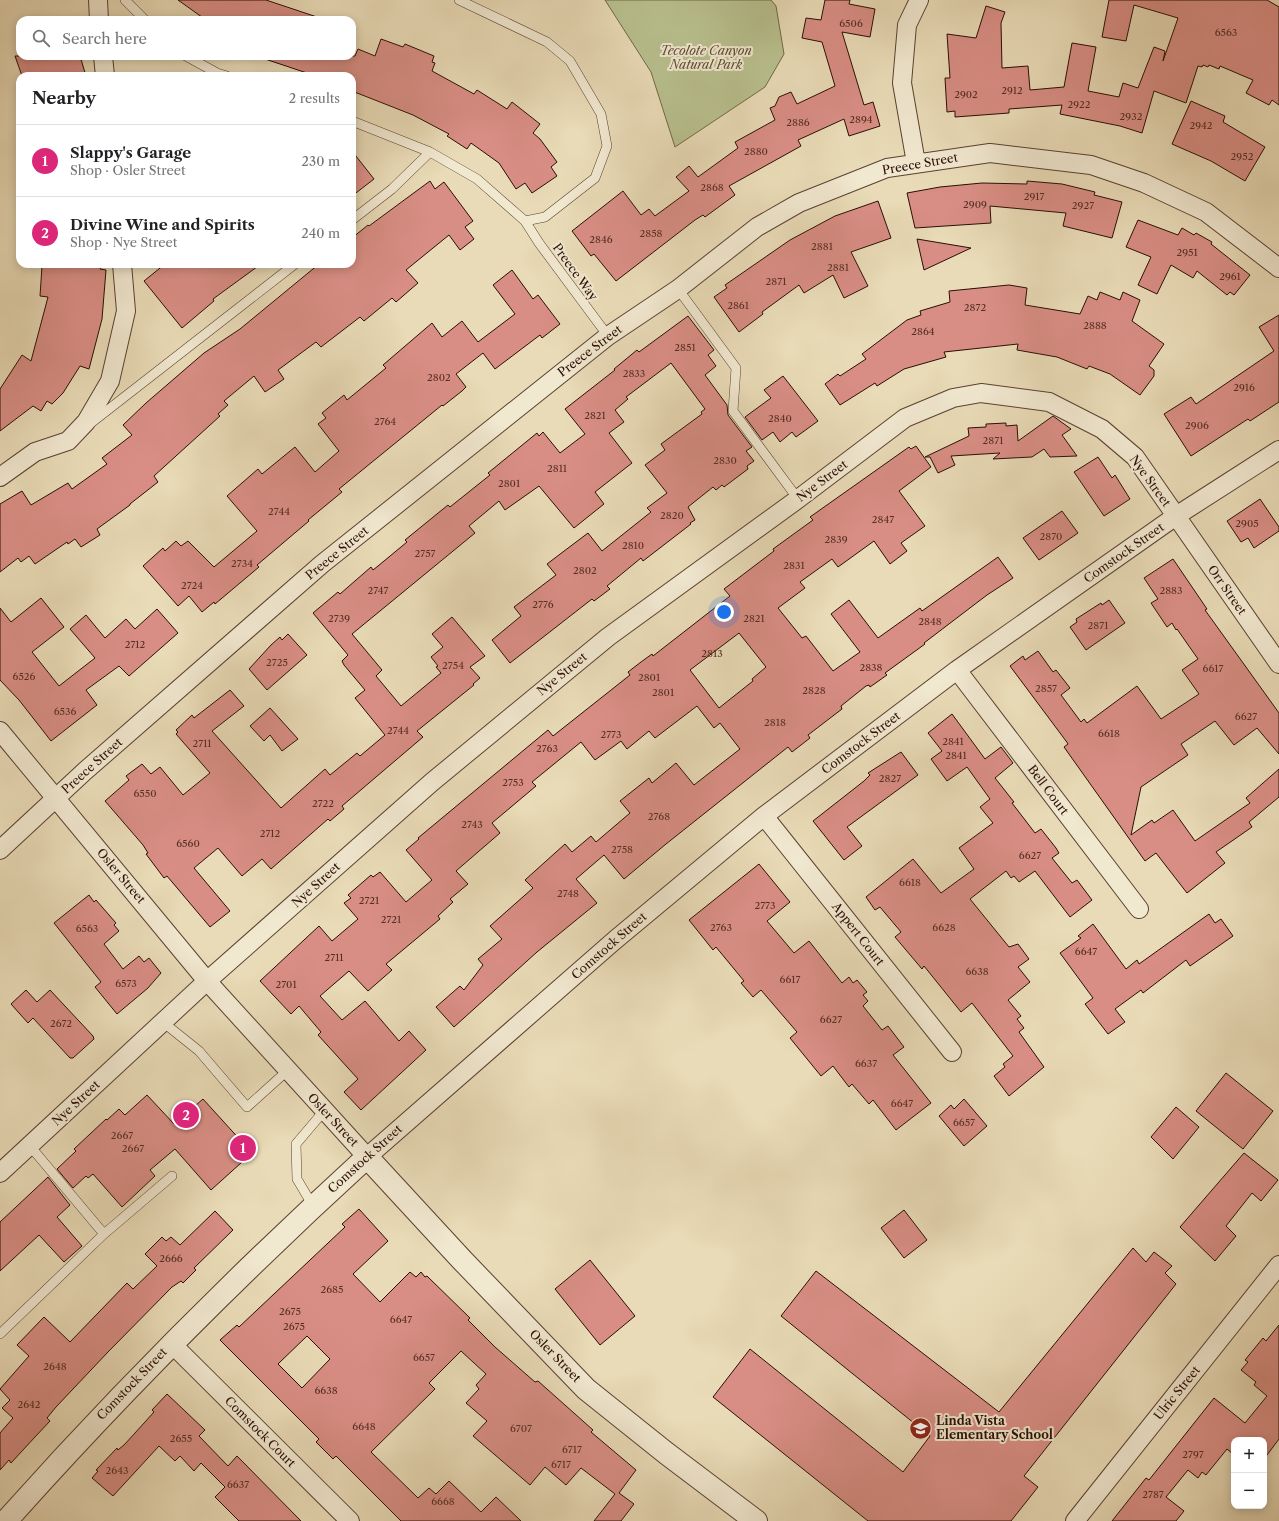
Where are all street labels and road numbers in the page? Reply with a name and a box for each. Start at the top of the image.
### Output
street label: Preece Street [881,149,960,178]
street label: Preece Way [550,240,601,303]
street label: Preece Street [555,321,625,380]
street label: Nye Street [1127,452,1175,510]
street label: Nye Street [793,456,851,505]
street label: Comstock Street [1081,519,1167,586]
street label: Preece Street [302,522,372,583]
street label: Orr Street [1205,562,1250,618]
street label: Nye Street [534,648,590,698]
street label: Comstock Street [818,708,904,777]
street label: Preece Street [58,734,126,797]
street label: Bell Court [1025,762,1073,818]
street label: Osler Street [94,845,149,907]
street label: Nye Street [288,859,344,910]
street label: Appert Court [828,898,888,969]
street label: Comstock Street [568,908,650,982]
street label: Nye Street [49,1076,103,1129]
street label: Osler Street [305,1090,362,1150]
street label: Comstock Street [324,1121,405,1196]
street label: Osler Street [527,1326,585,1386]
street label: Comstock Street [93,1344,170,1423]
street label: Ulric Street [1150,1362,1203,1423]
street label: Comstock Court [222,1393,299,1471]

